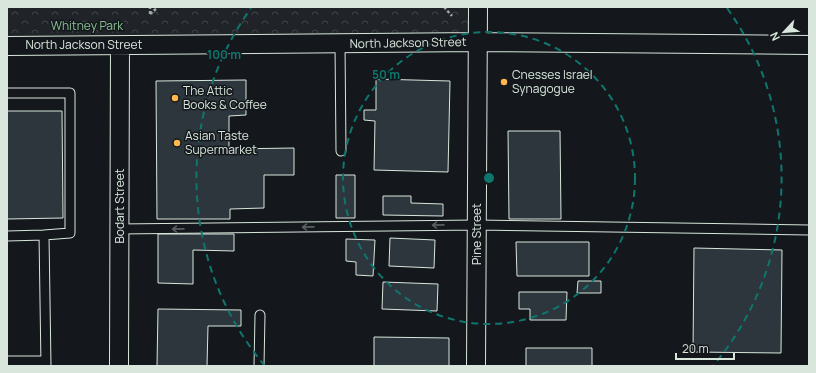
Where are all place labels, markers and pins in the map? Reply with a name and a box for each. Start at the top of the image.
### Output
place label: Cnesses Israel Synagogue [512,66,593,97]
marker: Cnesses Israel Synagogue [499,77,509,87]
place label: The Attic Books & Coffee [183,82,267,113]
marker: The Attic Books & Coffee [170,93,180,103]
place label: Asian Taste Supermarket [185,127,257,158]
marker: Asian Taste Supermarket [172,138,182,148]
centre of rings [482,171,496,185]

